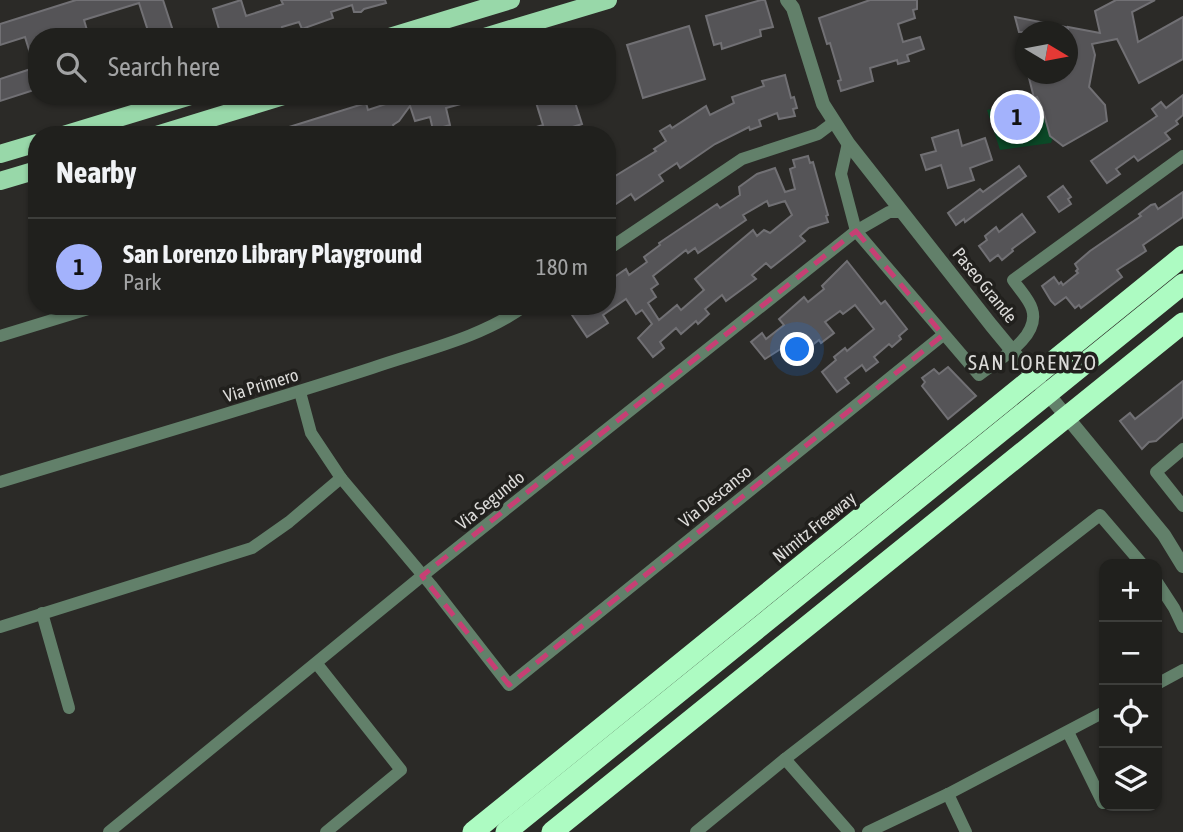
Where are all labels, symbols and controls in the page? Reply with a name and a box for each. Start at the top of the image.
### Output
north arrow [1015,21,1078,84]
search box [28,28,616,105]
icon: search [52,48,90,86]
text: Search here [108,52,220,82]
pin: 1 [994,91,1040,143]
text: Nearby [56,155,136,189]
text: San Lorenzo Library Playground [123,239,422,269]
street label: Paseo Grande [948,243,1022,327]
text: 1 [74,254,84,280]
text: 180 m [536,254,588,280]
text: Park [123,269,161,295]
your location [780,332,814,366]
district label: SAN LORENZO [968,350,1098,374]
street label: Via Primero [221,364,301,406]
street label: Via Descanso [675,460,755,532]
street label: Via Segundo [452,466,528,534]
street label: Nimitz Freeway [768,487,860,567]
map controls [1099,559,1162,811]
button: + [1099,559,1162,622]
button: − [1099,622,1162,685]
button: locate [1099,685,1162,748]
button: layers [1099,748,1162,811]

